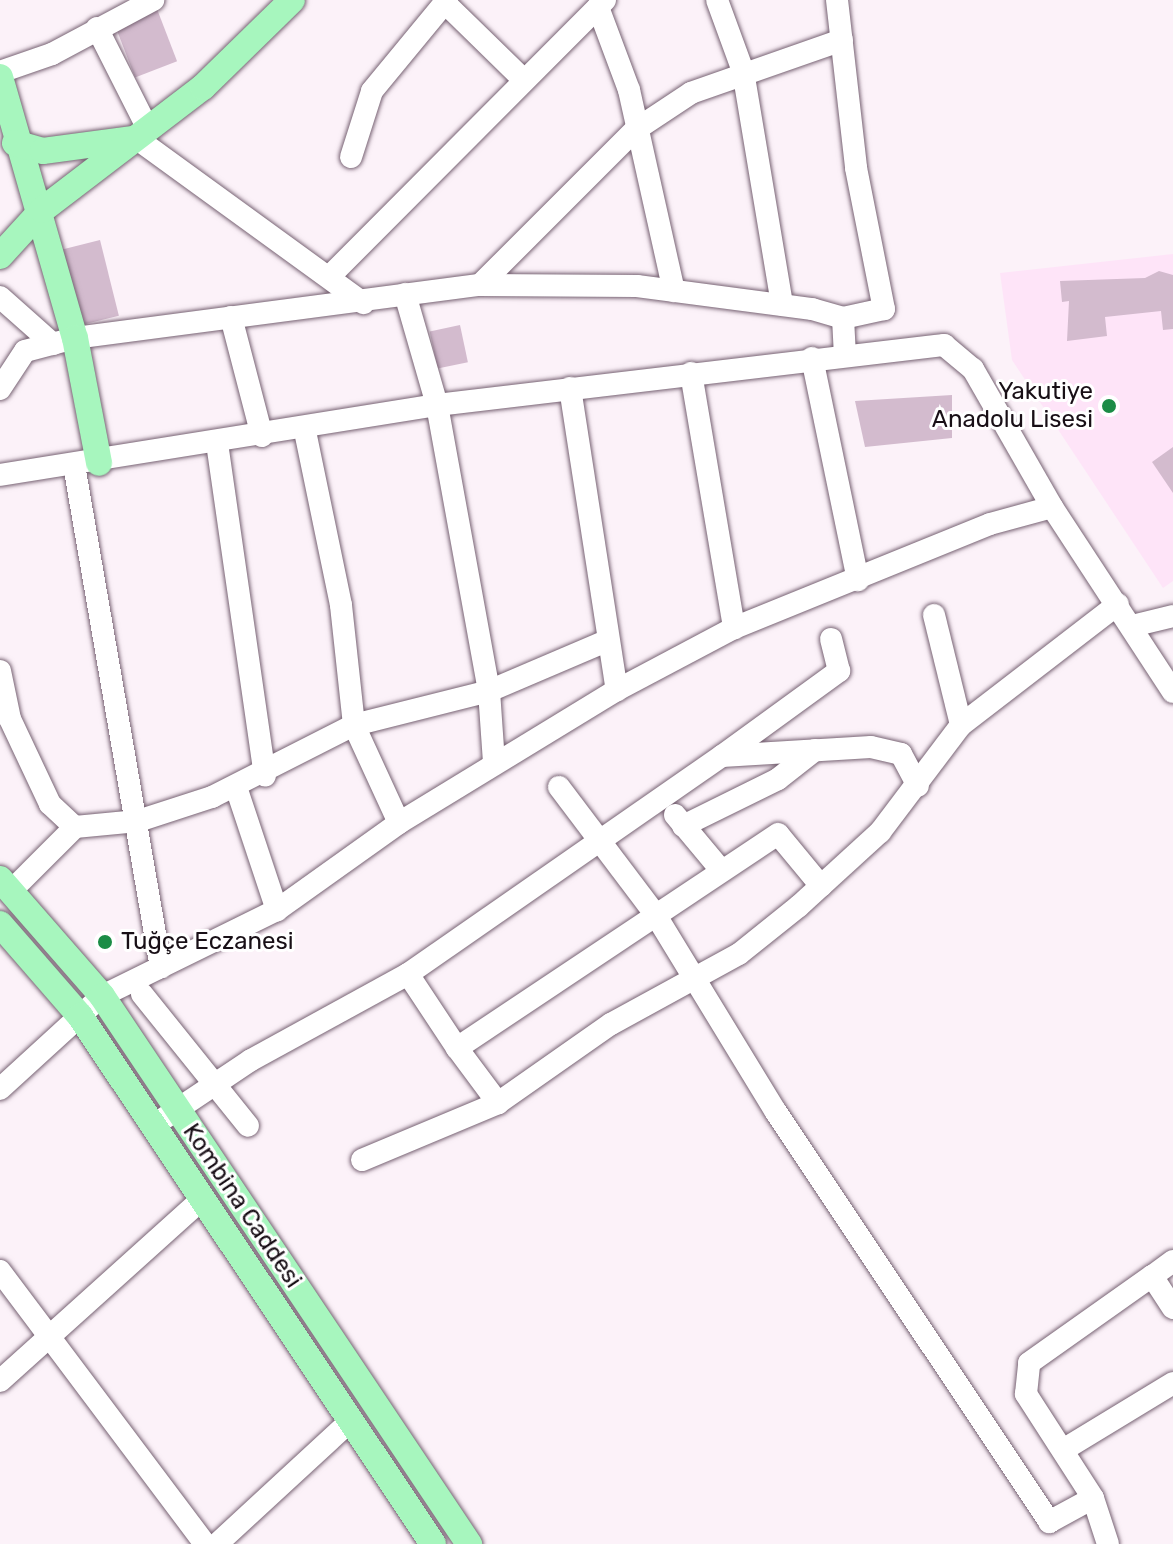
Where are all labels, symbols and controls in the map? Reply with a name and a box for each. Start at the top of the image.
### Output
place label: Yakutiye Anadolu Lisesi [932,378,1093,434]
marker: Yakutiye Anadolu Lisesi [1100,397,1118,415]
place label: Tuğçe Eczanesi [121,928,293,956]
marker: Tuğçe Eczanesi [96,933,114,951]
street label: Kombina Caddesi [176,1118,308,1294]

